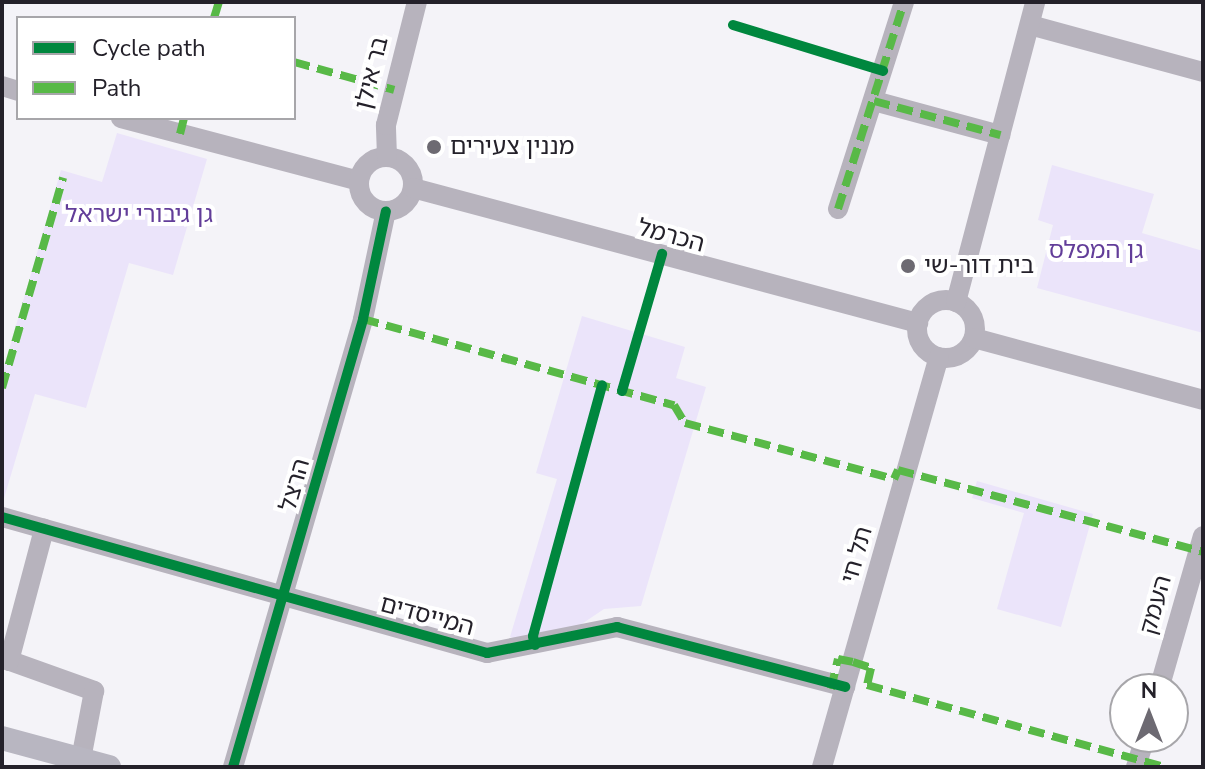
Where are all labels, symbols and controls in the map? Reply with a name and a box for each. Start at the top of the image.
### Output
legend [16,16,296,120]
text: Cycle path [92,32,206,64]
street label: בר אילן [349,34,395,112]
text: Path [92,72,141,104]
place label: מננין צעירים [450,133,574,161]
marker: מננין צעירים [425,138,443,156]
park label: גן גיבורי ישראל [65,201,213,229]
street label: הכרמל [634,213,708,259]
park label: גן המפלס [1048,237,1144,265]
place label: בית דור-שי [924,252,1034,280]
marker: בית דור-שי [899,257,917,275]
street label: הרצל [274,455,316,515]
street label: תל חי [835,523,879,587]
street label: העמק [1134,572,1178,638]
street label: המייסדים [377,590,477,642]
north arrow [1109,673,1189,753]
text: N [1141,676,1157,706]

